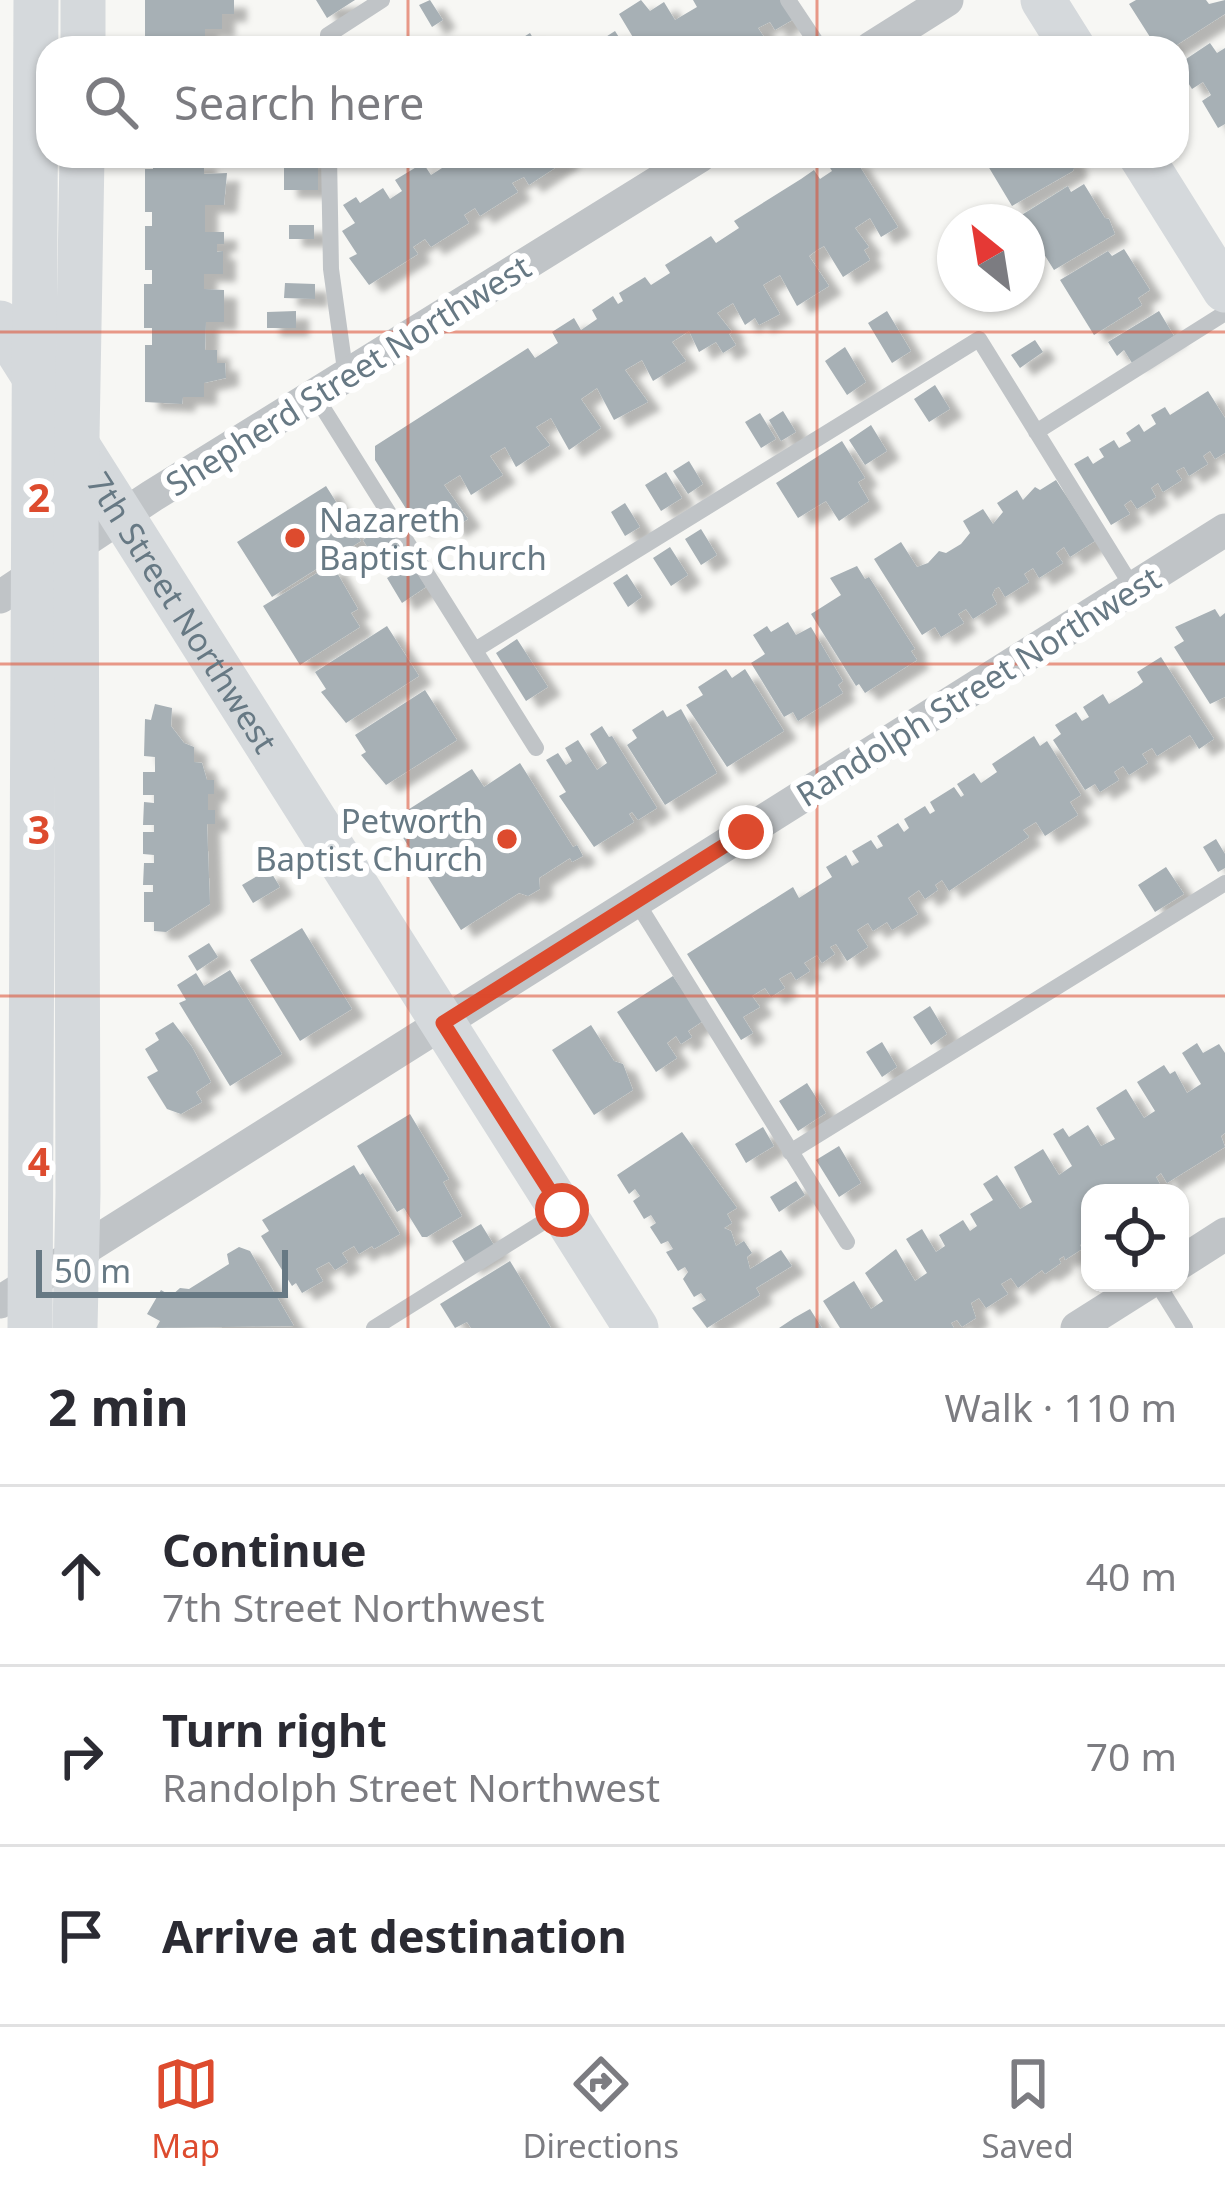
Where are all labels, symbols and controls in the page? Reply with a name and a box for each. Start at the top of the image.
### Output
search box [36,36,1189,168]
icon: search [78,69,144,135]
text: Search here [174,72,424,133]
north arrow [937,204,1045,312]
street label: Shepherd Street Northwest [157,244,539,506]
street label: 7th Street Northwest [77,463,289,761]
text: 2 [28,470,50,523]
place label: Nazareth Baptist Church [319,497,547,580]
marker: Nazareth Baptist Church [282,525,308,551]
street label: Randolph Street Northwest [787,555,1169,817]
place label: Petworth Baptist Church [255,798,483,881]
text: 3 [28,802,50,855]
route end [719,805,773,859]
marker: Petworth Baptist Church [494,826,520,852]
text: 4 [28,1134,50,1187]
route start [535,1183,589,1237]
map controls [1081,1184,1189,1292]
button: locate [1081,1184,1189,1292]
scale bar [36,1244,288,1297]
text: 50 m [54,1248,131,1293]
text: 2 min [48,1371,189,1441]
text: Walk · 110 m [944,1380,1177,1433]
text: Continue [162,1519,367,1580]
icon: ahead [48,1543,114,1609]
text: 40 m [1086,1549,1177,1602]
text: 7th Street Northwest [162,1580,545,1633]
text: Turn right [162,1699,387,1760]
icon: right [48,1723,114,1789]
text: 70 m [1086,1729,1177,1782]
text: Randolph Street Northwest [162,1760,660,1813]
icon: arrive [48,1903,114,1969]
text: Arrive at destination [162,1905,627,1966]
tab: Map [151,2051,220,2168]
tab: Directions [522,2051,679,2168]
tab: Saved [981,2051,1074,2168]

